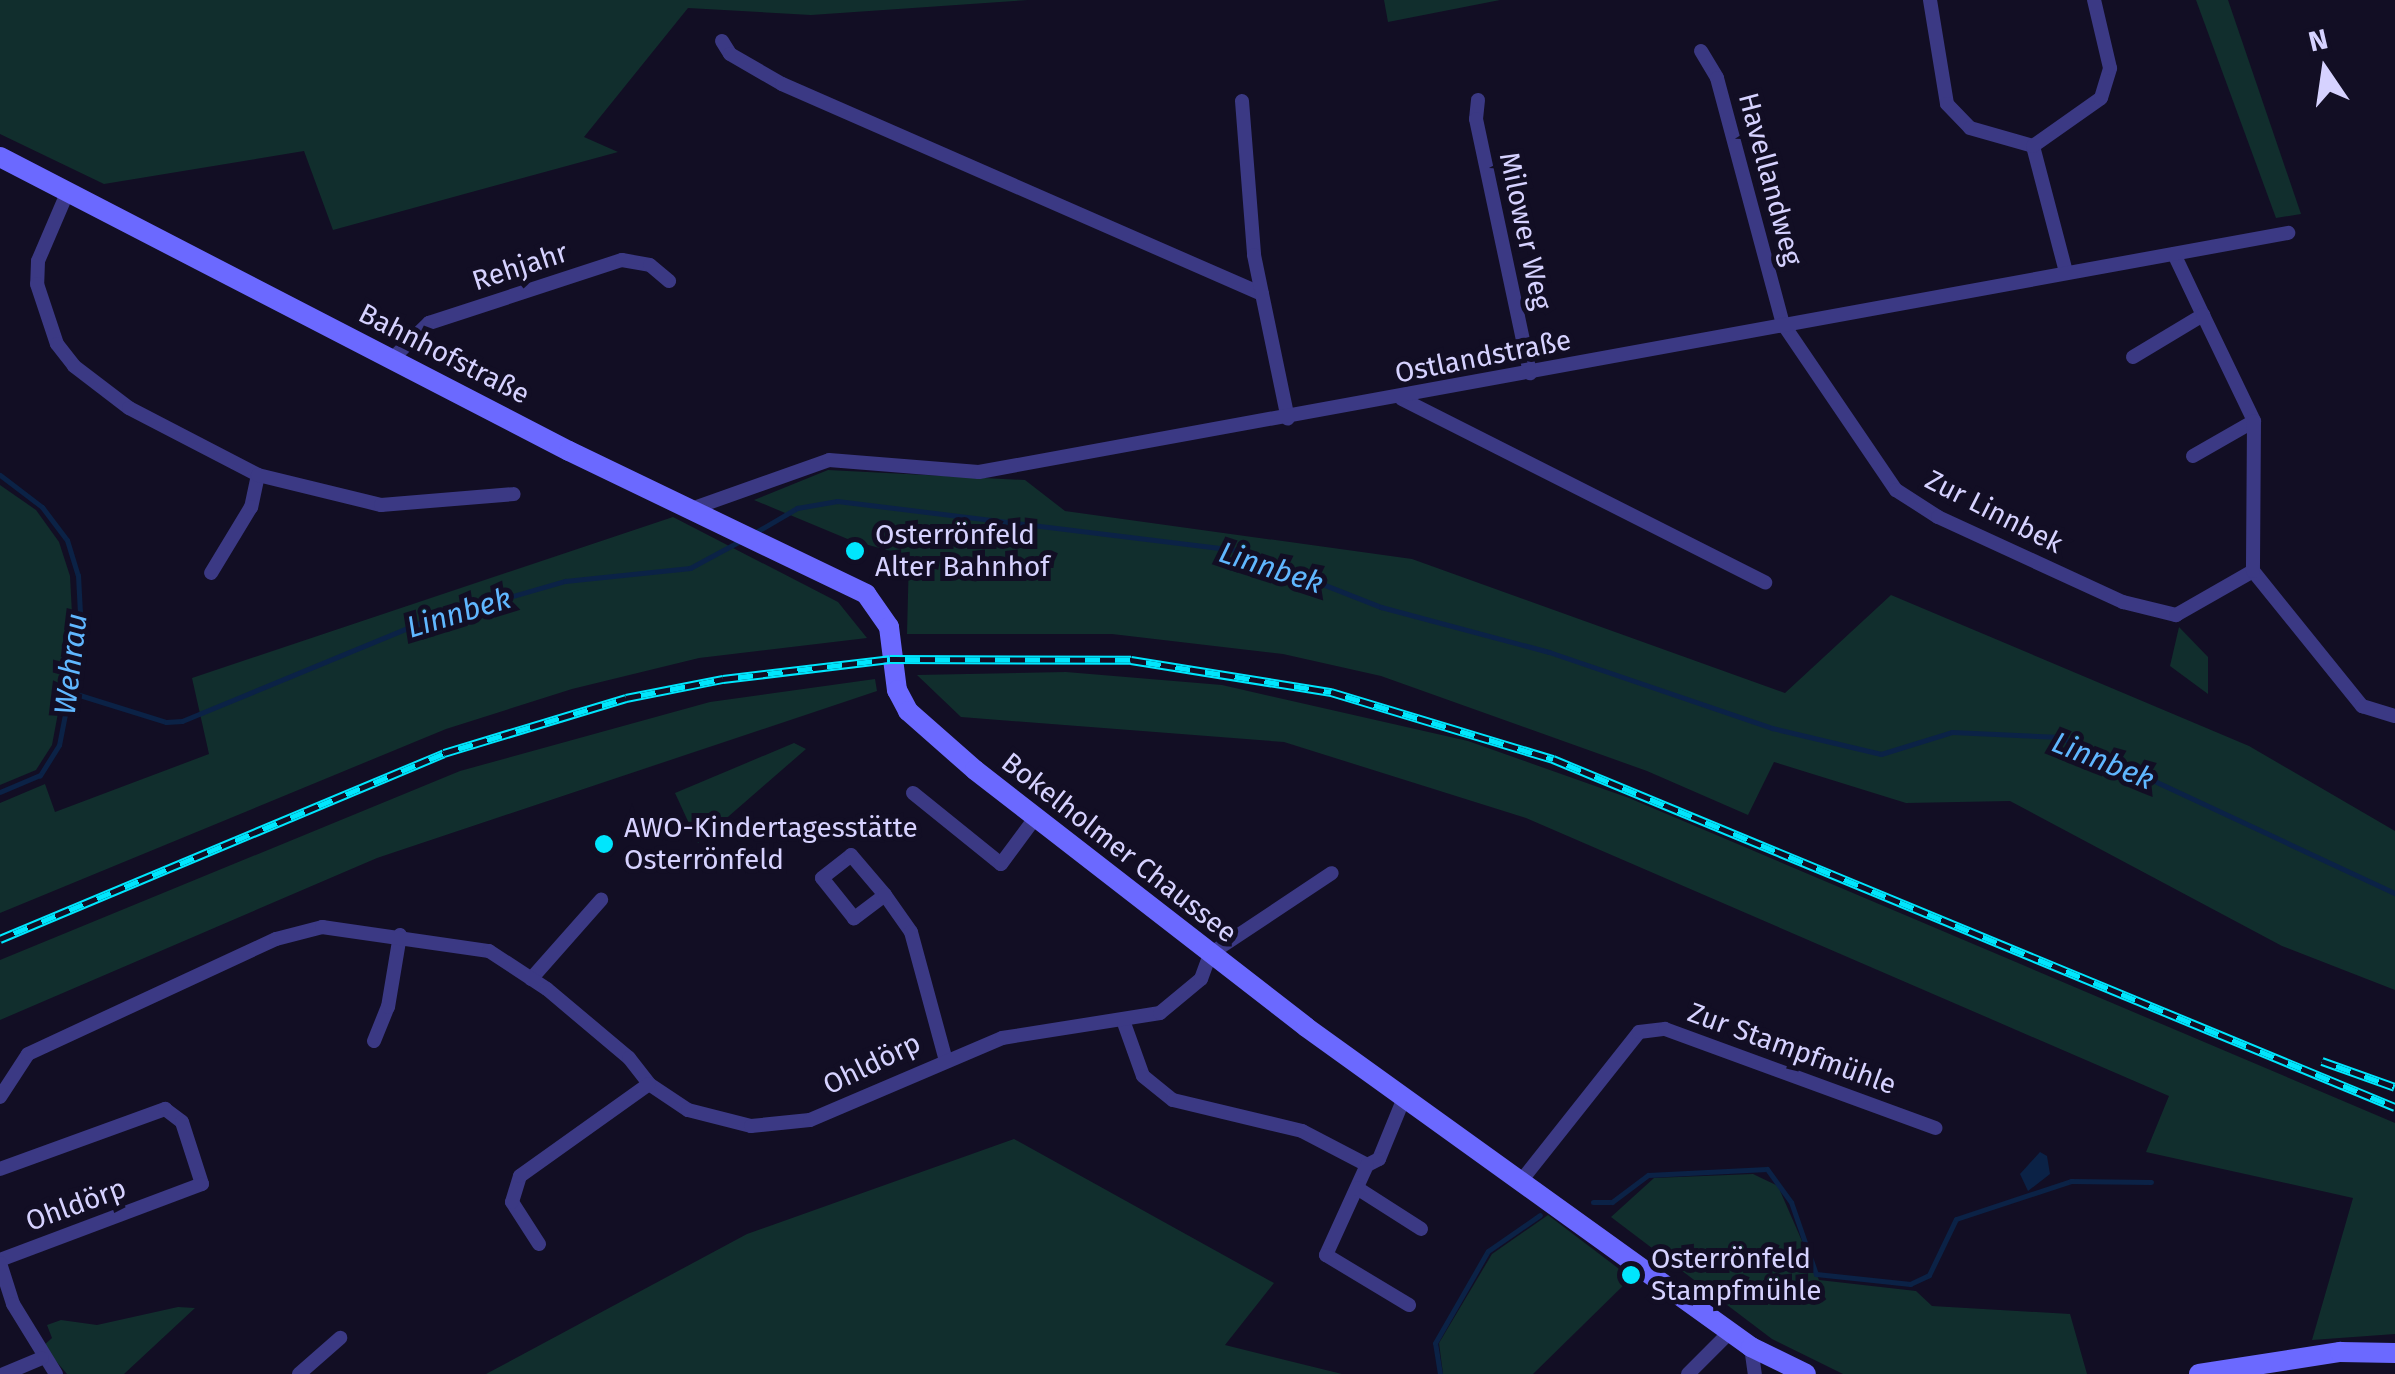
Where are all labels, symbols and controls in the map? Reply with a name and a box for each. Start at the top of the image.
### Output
north arrow [2275,20,2375,120]
text: N [2305,22,2331,58]
street label: Havellandweg [1731,89,1809,269]
street label: Milower Weg [1492,149,1558,313]
street label: Rehjahr [468,236,572,298]
street label: Bahnhofstraße [353,297,535,411]
street label: Ostlandstraße [1392,323,1574,391]
street label: Zur Linnbek [1920,463,2068,561]
place label: Osterrönfeld Alter Bahnhof [875,518,1050,584]
water label: Linnbek [1214,534,1328,602]
marker: Osterrönfeld Alter Bahnhof [844,540,866,562]
water label: Linnbek [402,580,516,646]
water label: Wehrau [47,611,95,717]
water label: Linnbek [2047,724,2159,798]
street label: Bokelholmer Chaussee [995,746,1243,950]
place label: AWO-Kindertagesstätte Osterrönfeld [624,811,918,877]
marker: AWO-Kindertagesstätte Osterrönfeld [593,833,615,855]
street label: Zur Stampfmühle [1683,996,1901,1102]
street label: Ohldörp [818,1026,926,1102]
street label: Ohldörp [21,1171,131,1239]
place label: Osterrönfeld Stampfmühle [1651,1242,1821,1308]
marker: Osterrönfeld Stampfmühle [1620,1264,1642,1286]

